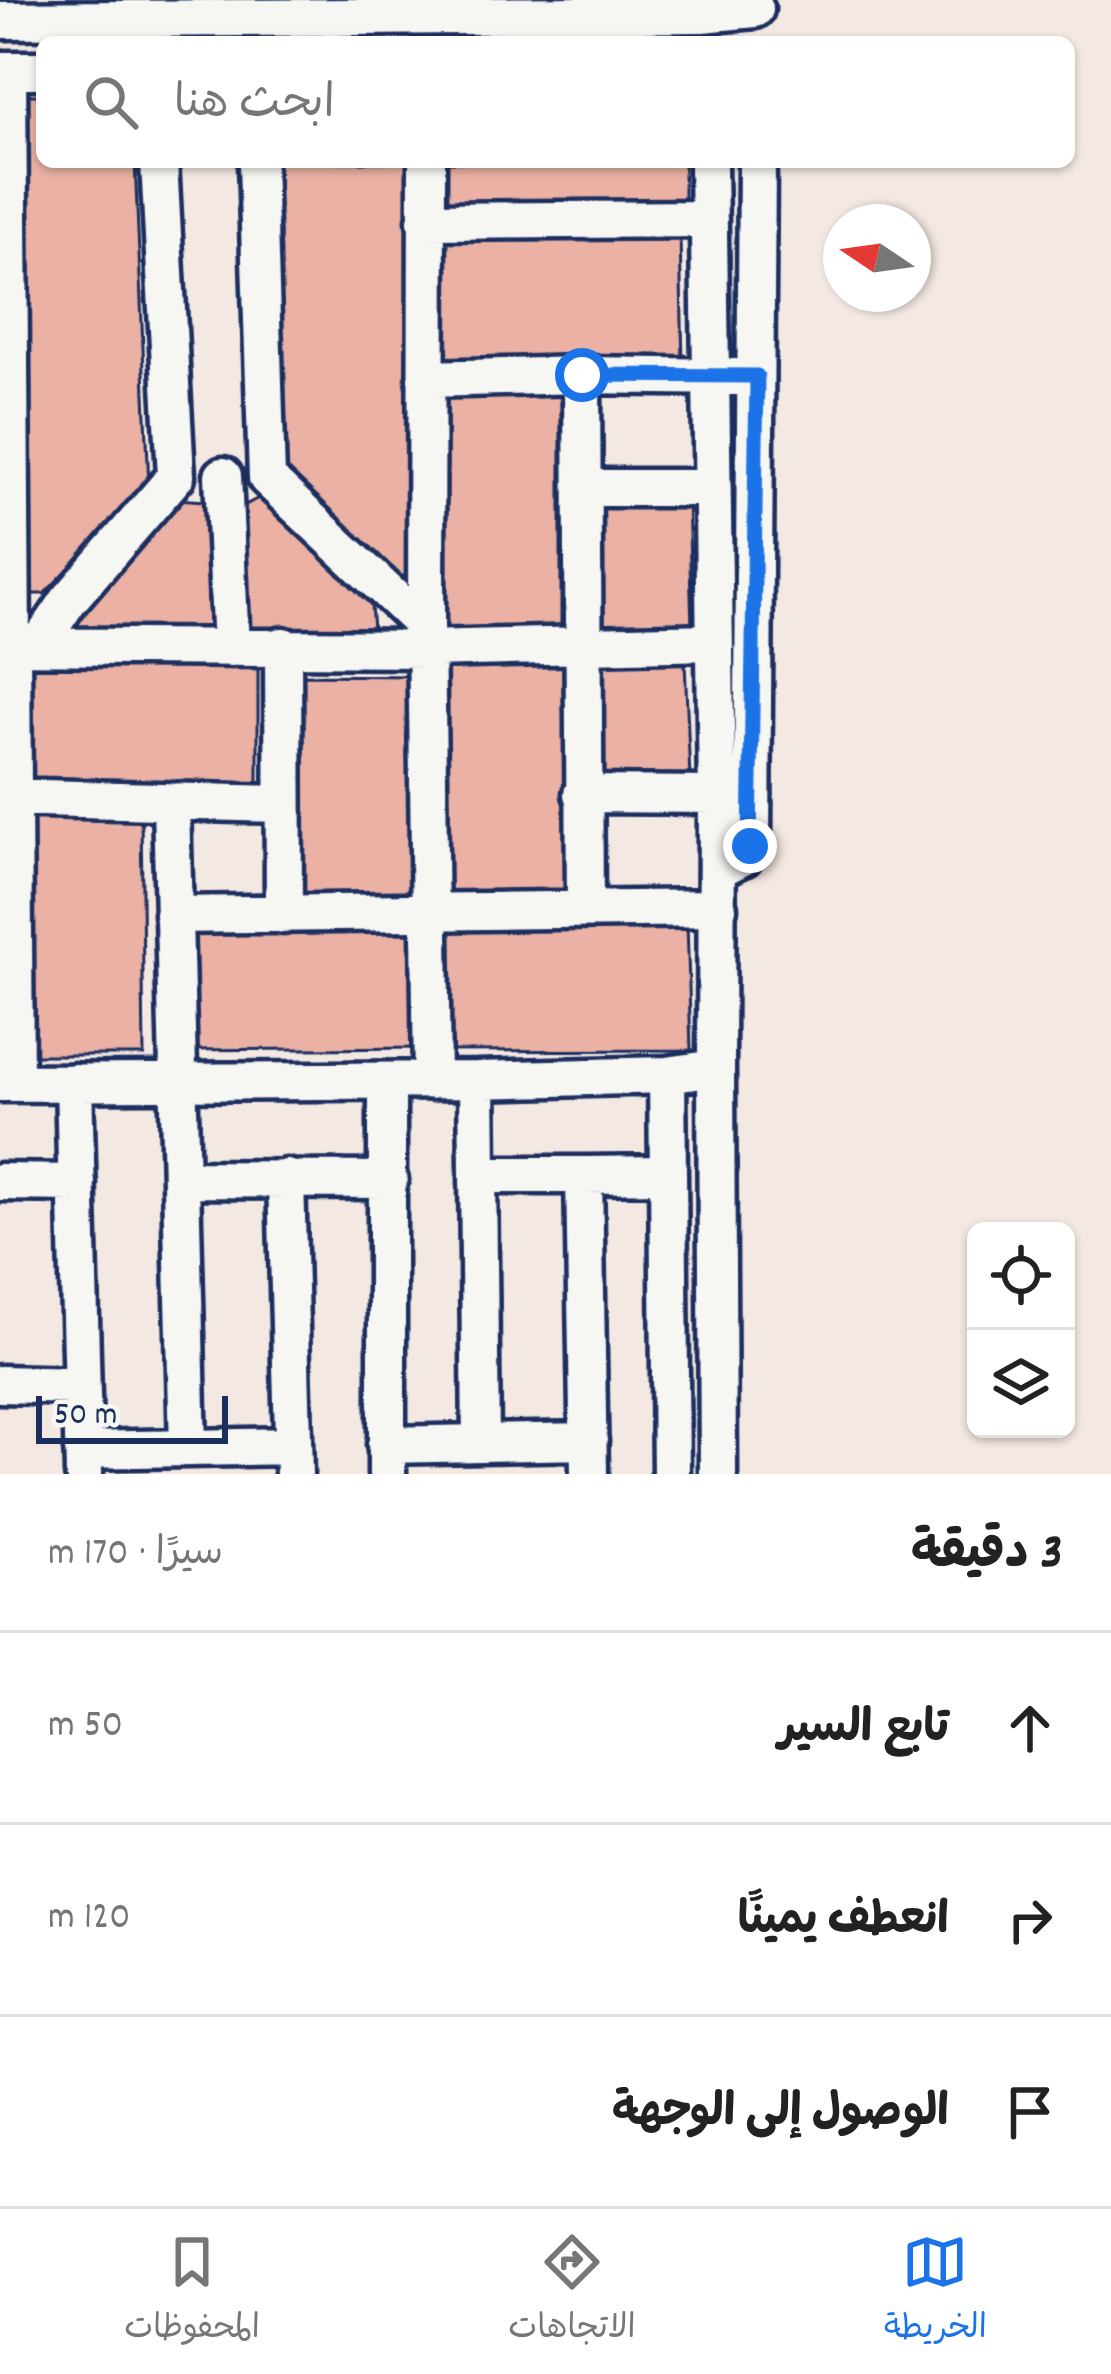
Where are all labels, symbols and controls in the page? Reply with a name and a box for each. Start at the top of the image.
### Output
search box [36,36,1075,168]
icon: search [78,69,144,135]
text: ابحث هنا [174,74,335,138]
north arrow [823,204,931,312]
route start [555,348,609,402]
route end [723,819,777,873]
map controls [967,1222,1075,1438]
button: locate [967,1222,1075,1330]
button: layers [967,1330,1075,1438]
scale bar [36,1390,228,1443]
text: 50 m [54,1393,118,1440]
text: 3 دقيقة [911,1520,1063,1592]
text: سيرًا · 170 m [48,1528,223,1583]
icon: ahead [997,1695,1063,1761]
text: تابع السير [778,1699,949,1763]
text: 50 m [48,1700,123,1755]
icon: right [997,1887,1063,1953]
text: انعطف يمينًا [738,1891,949,1955]
text: 120 m [48,1892,131,1947]
icon: arrive [997,2079,1063,2145]
text: الوصول إلى الوجهة [612,2083,949,2147]
tab: المحفوظات [124,2229,260,2355]
tab: الاتجاهات [508,2229,636,2355]
tab: الخريطة [884,2229,987,2355]

